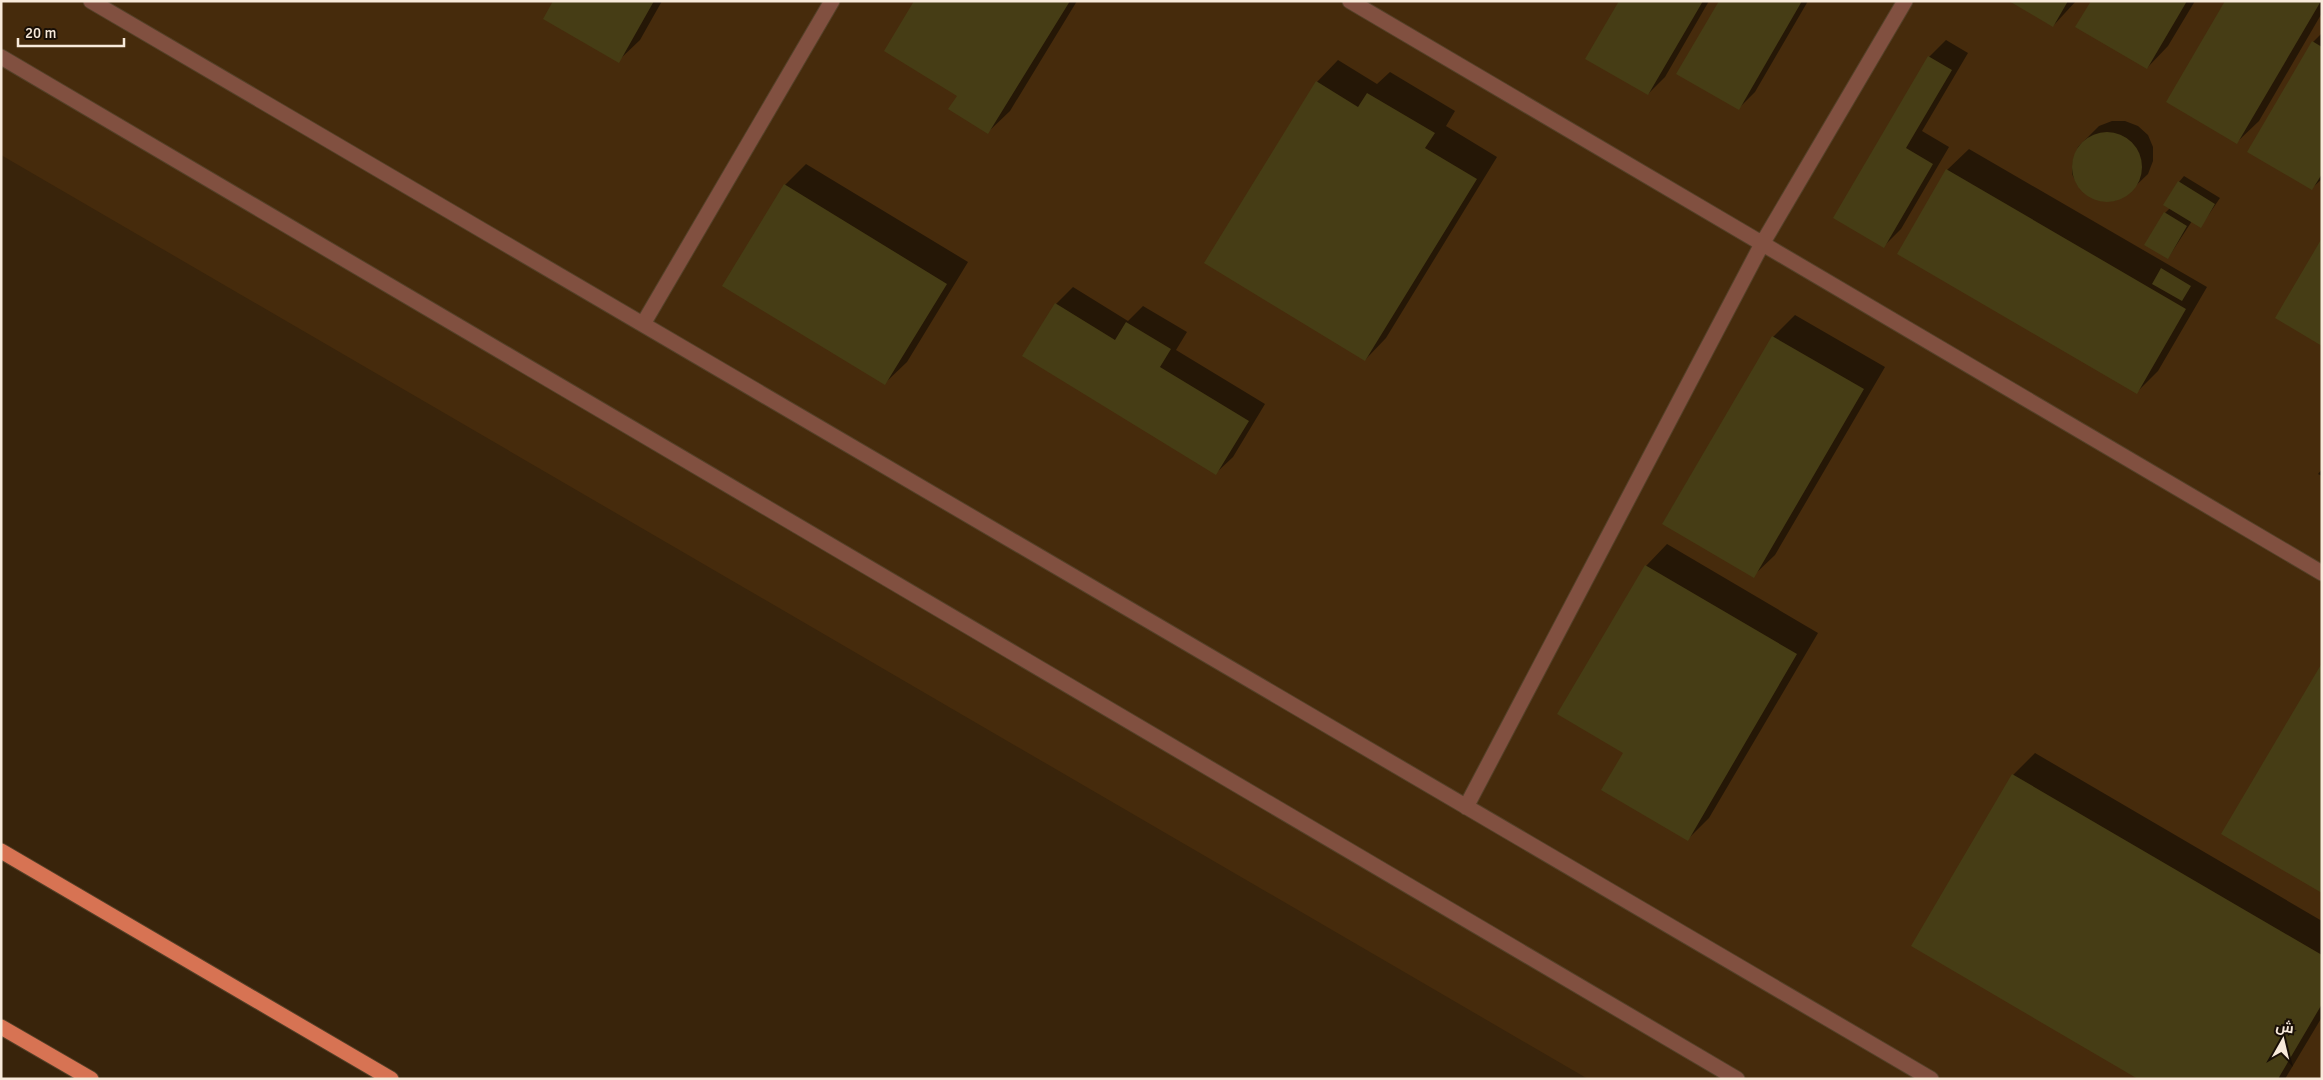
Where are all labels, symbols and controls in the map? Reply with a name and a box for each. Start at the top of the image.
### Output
scale bar [18,15,124,47]
text: 20 m [25,24,56,42]
north arrow [2258,1015,2308,1065]
text: ش [2275,1018,2295,1037]

